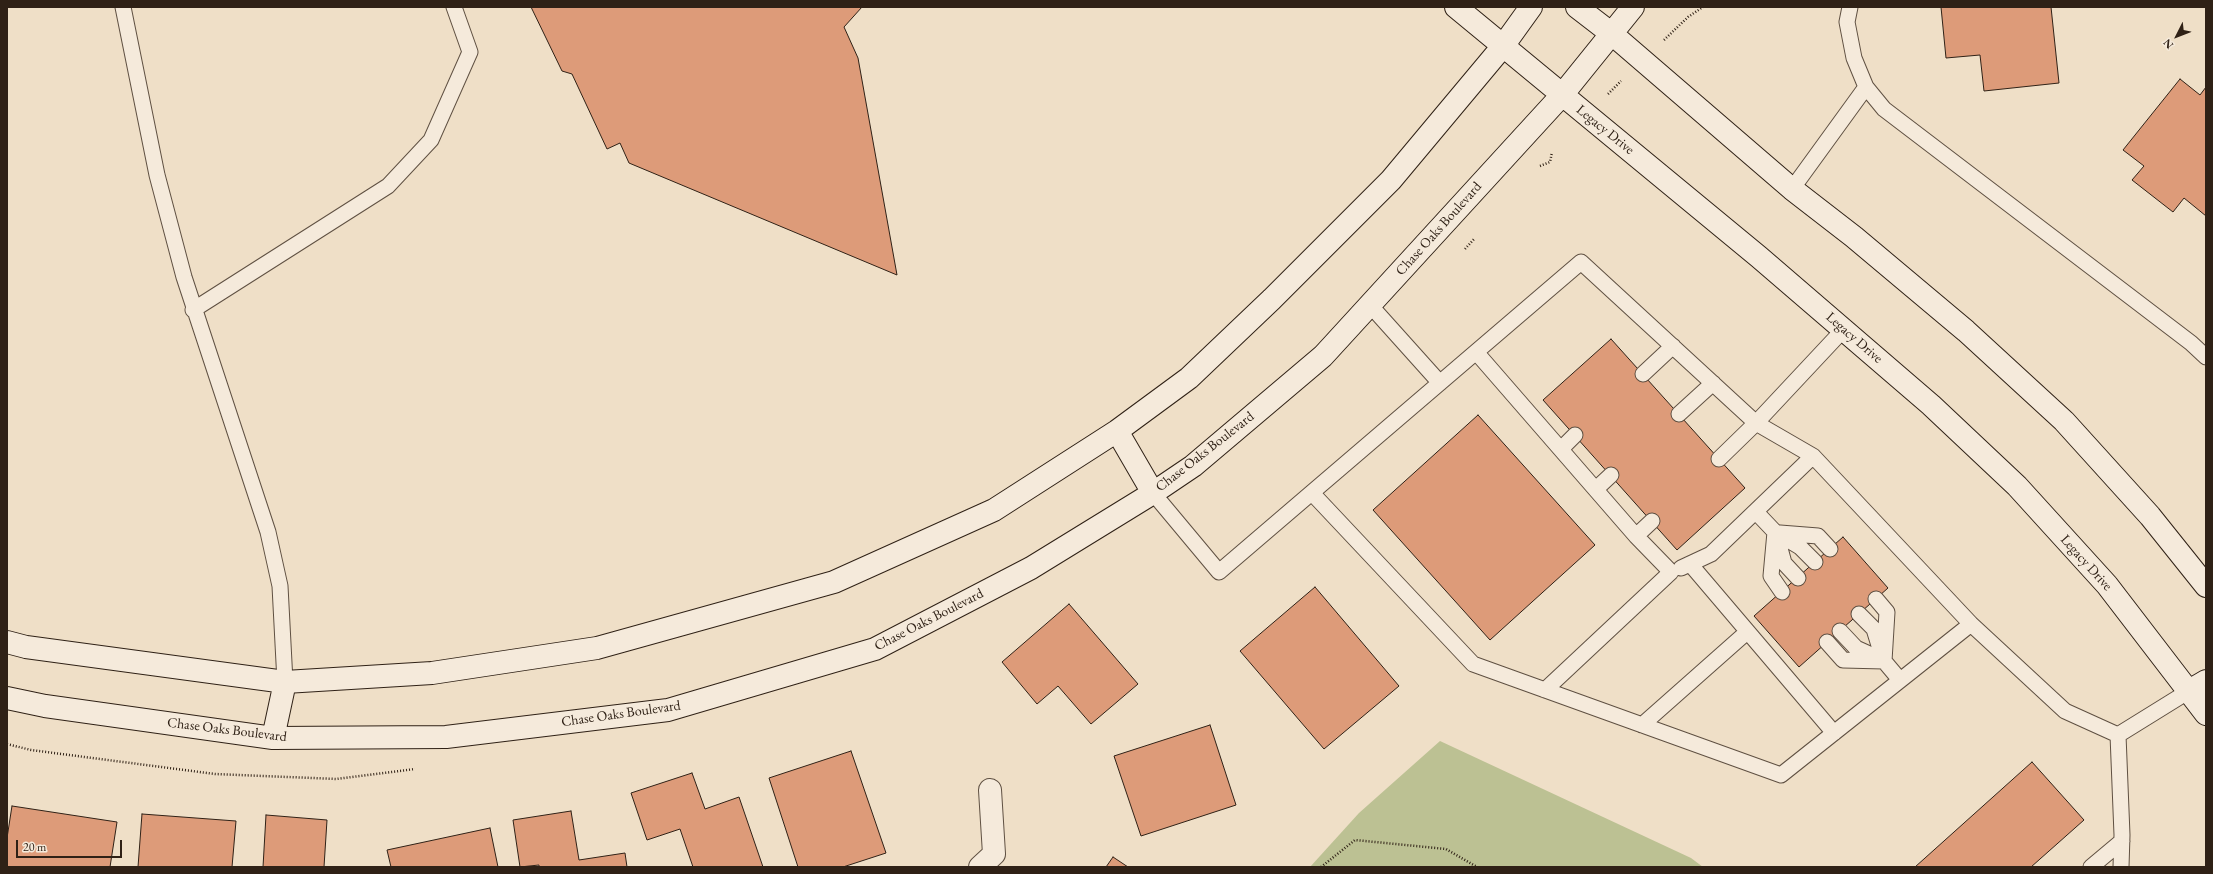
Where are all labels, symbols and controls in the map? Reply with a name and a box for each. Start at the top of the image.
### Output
north arrow [2157,16,2197,56]
text: N [2160,36,2176,52]
street label: Legacy Drive [1573,102,1637,158]
street label: Chase Oaks Boulevard [1393,179,1485,279]
street label: Legacy Drive [1822,309,1886,367]
street label: Chase Oaks Boulevard [1152,408,1258,496]
street label: Legacy Drive [2056,532,2116,594]
street label: Chase Oaks Boulevard [872,585,986,655]
street label: Chase Oaks Boulevard [560,697,682,731]
street label: Chase Oaks Boulevard [166,714,288,746]
scale bar [18,832,124,858]
text: 20 m [23,839,46,855]

